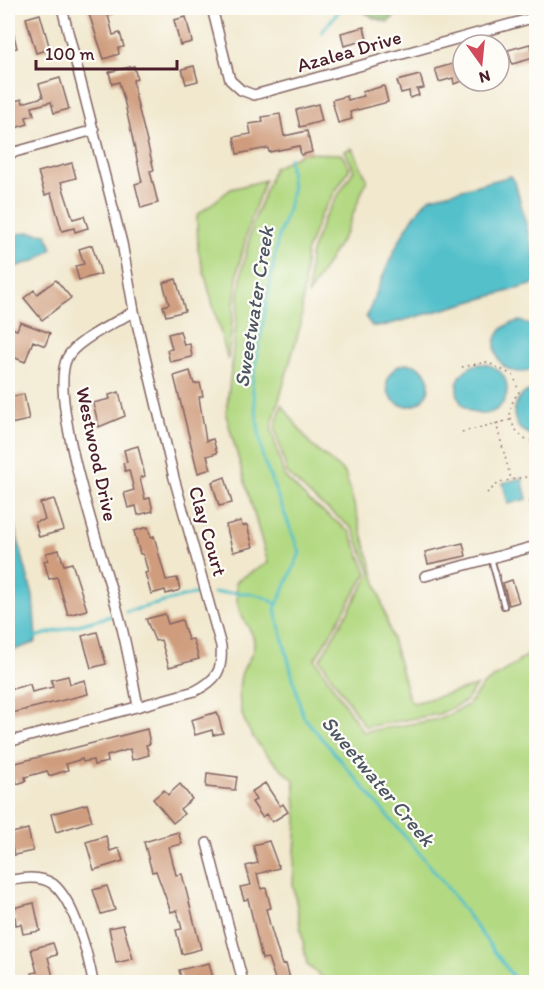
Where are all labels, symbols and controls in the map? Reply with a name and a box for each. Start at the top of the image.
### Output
street label: Azalea Drive [294,25,404,77]
scale bar [36,33,177,71]
north arrow [451,33,511,93]
text: 100 m [45,43,95,65]
text: N [477,66,492,88]
water label: Sweetwater Creek [228,224,279,389]
street label: Westwood Drive [71,385,123,523]
street label: Clay Court [184,483,232,579]
water label: Sweetwater Creek [317,710,441,852]

